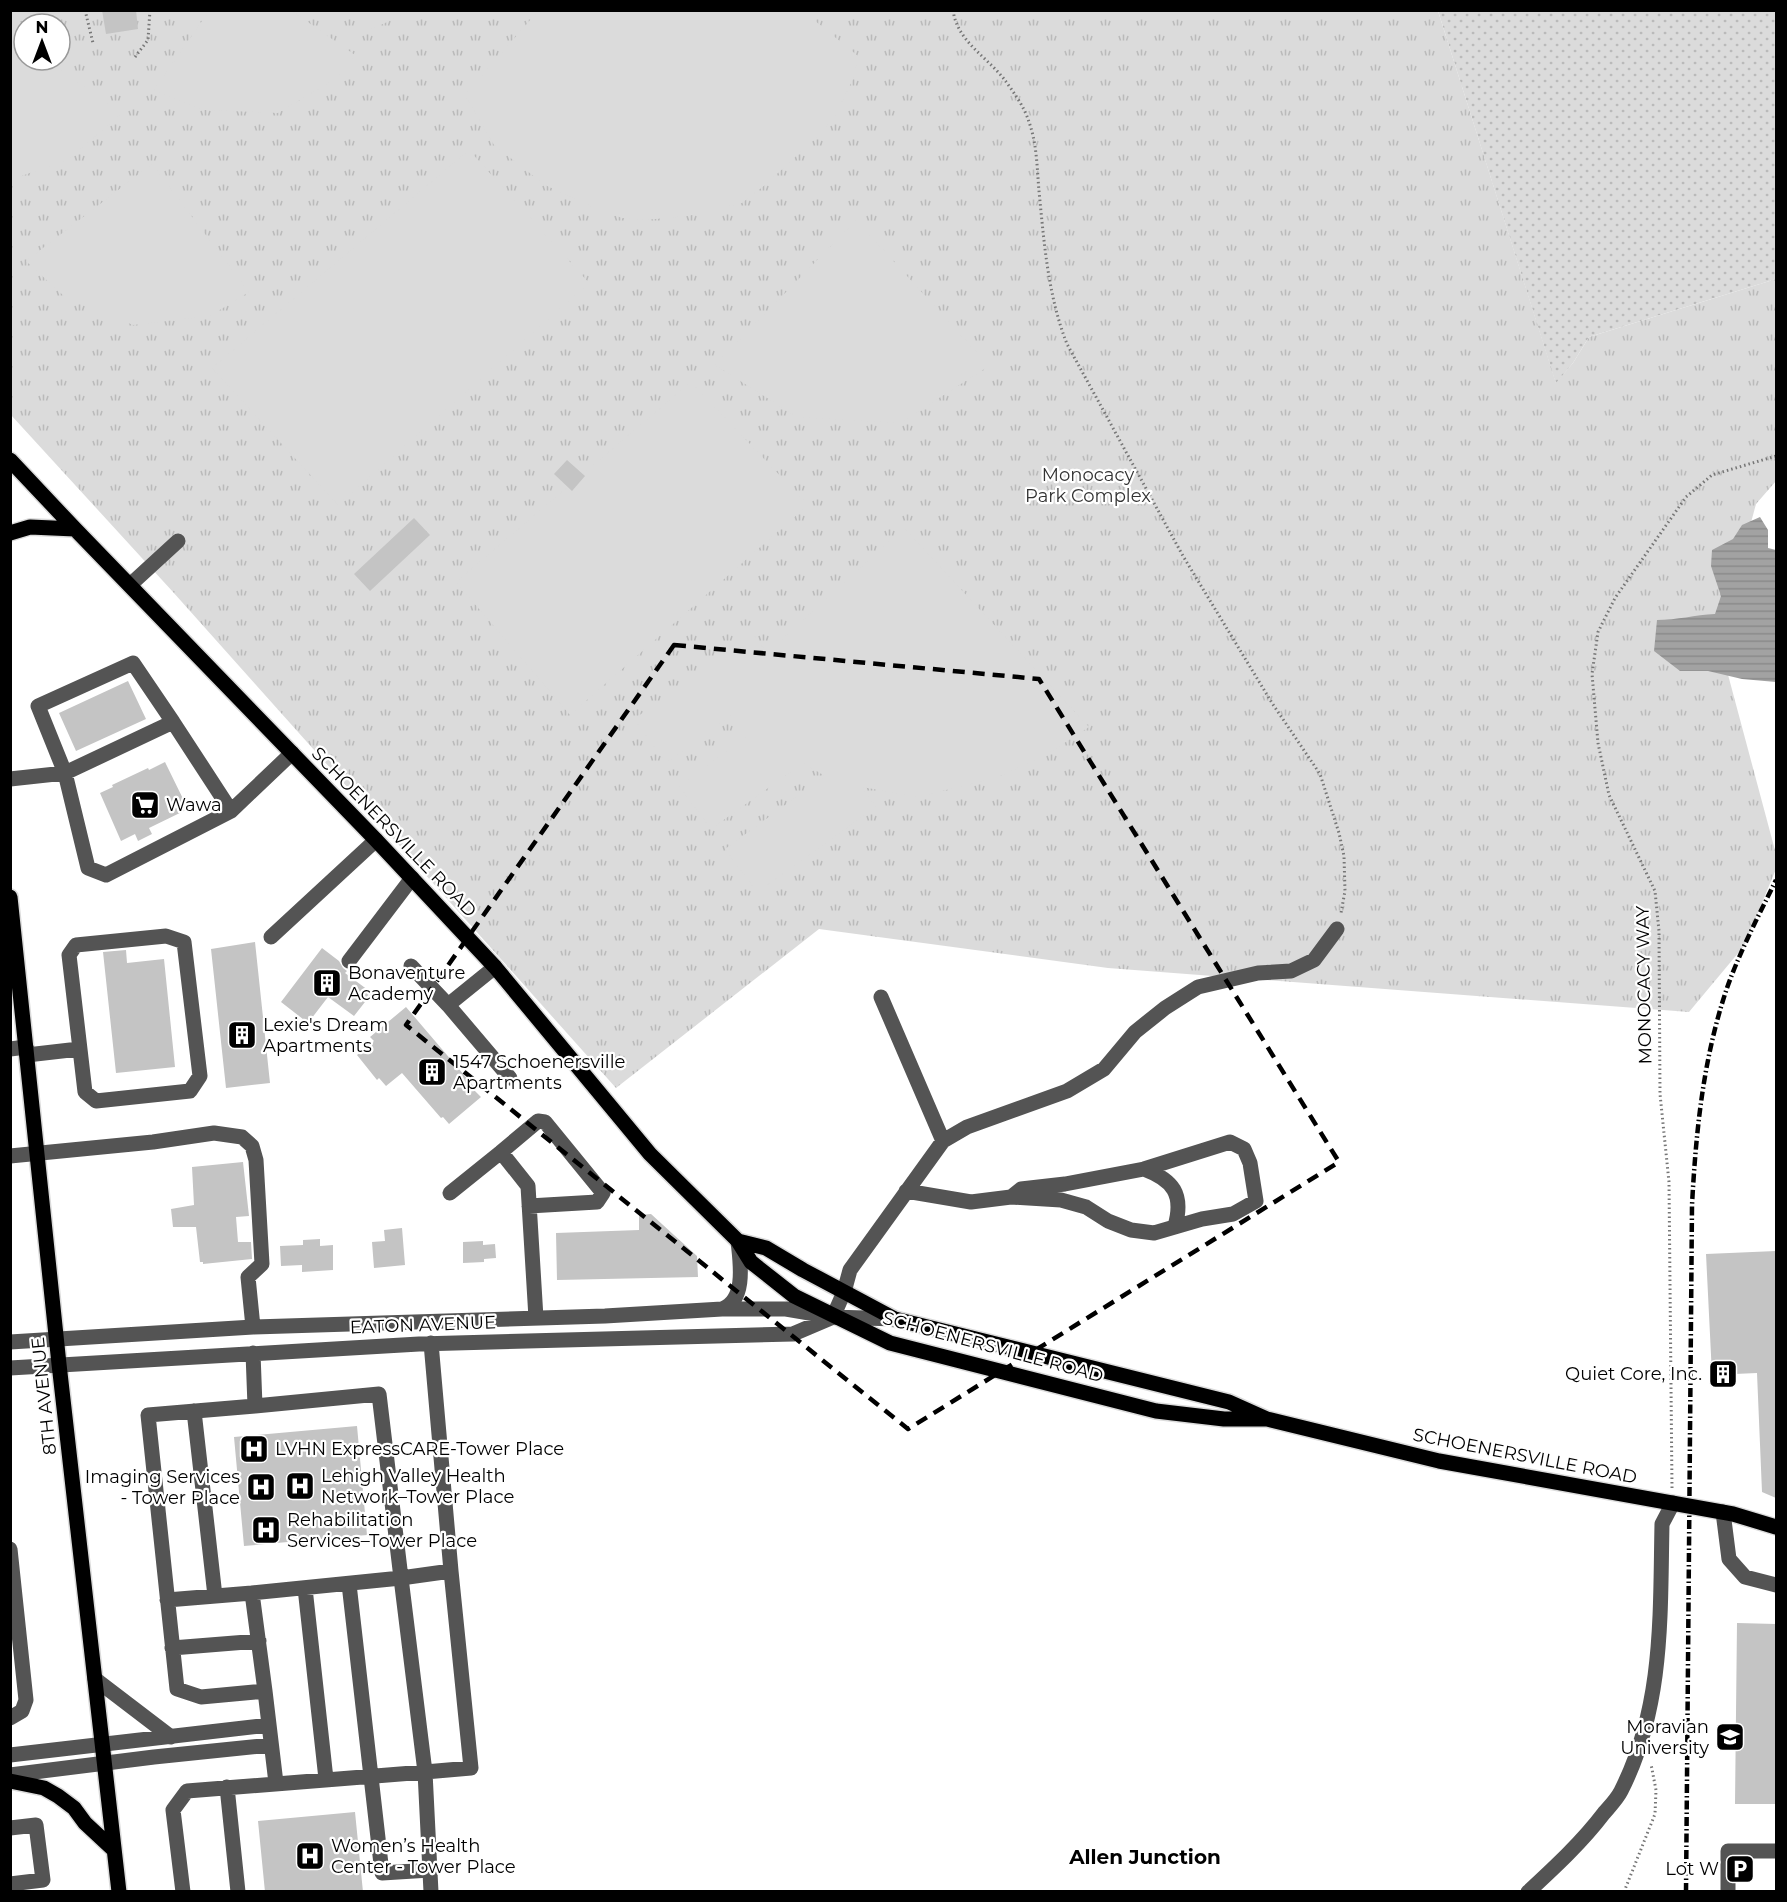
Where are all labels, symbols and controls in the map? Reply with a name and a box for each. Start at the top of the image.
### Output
north arrow [12,12,72,72]
text: N [36,18,48,37]
park label: Monocacy Park Complex [1025,464,1151,507]
street label: SCHOENERSVILLE ROAD [307,742,481,922]
supermarket icon: Wawa [129,789,161,821]
place label: Wawa [166,794,222,816]
street label: MONOCACY WAY [1632,905,1656,1065]
place label: Bonaventure Academy [348,962,465,1005]
building icon: Bonaventure Academy [311,967,343,999]
place label: Lexie's Dream Apartments [263,1014,388,1057]
building icon: Lexie's Dream Apartments [226,1019,258,1051]
place label: 1547 Schoenersville Apartments [453,1051,625,1094]
building icon: 1547 Schoenersville Apartments [416,1056,448,1088]
street label: SCHOENERSVILLE ROAD [880,1307,1106,1387]
street label: EATON AVENUE [349,1311,497,1339]
street label: 8TH AVENUE [27,1336,61,1456]
building icon: Quiet Core, Inc. [1707,1358,1739,1390]
place label: Quiet Core, Inc. [1565,1363,1702,1385]
street label: SCHOENERSVILLE ROAD [1411,1423,1639,1489]
hospital icon: LVHN ExpressCARE-Tower Place [238,1433,270,1465]
place label: LVHN ExpressCARE-Tower Place [275,1438,564,1460]
place label: Lehigh Valley Health Network–Tower Place [321,1465,514,1508]
place label: Imaging Services - Tower Place [85,1466,240,1509]
hospital icon: Lehigh Valley Health Network–Tower Place [284,1470,316,1502]
hospital icon: Imaging Services - Tower Place [245,1471,277,1503]
place label: Rehabilitation Services–Tower Place [287,1509,477,1552]
hospital icon: Rehabilitation Services–Tower Place [250,1514,282,1546]
place label: Moravian University [1620,1716,1709,1759]
school or university icon: Moravian University [1714,1721,1746,1753]
place label: Women’s Health Center - Tower Place [331,1835,516,1878]
hospital icon: Women’s Health Center - Tower Place [294,1840,326,1872]
district label: Allen Junction [1068,1845,1221,1869]
parking icon: Lot W [1724,1853,1756,1885]
place label: Lot W [1665,1858,1719,1880]

